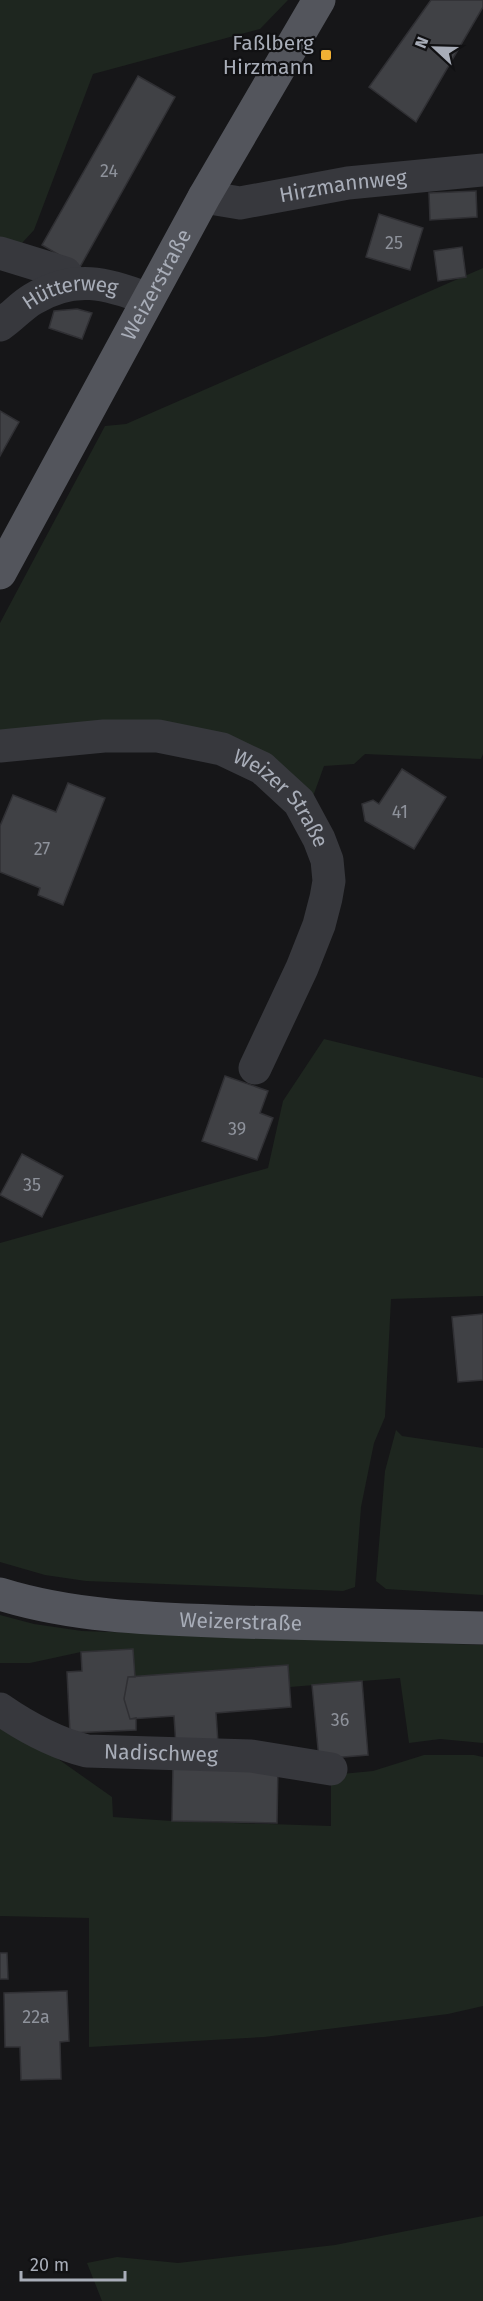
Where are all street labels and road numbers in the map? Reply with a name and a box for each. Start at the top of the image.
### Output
street label: Hirzmannweg [277,164,408,208]
street label: Weizerstraße [116,224,197,345]
street label: Hütterweg [17,270,121,315]
street label: Weizer Straße [229,743,334,851]
street label: Weizerstraße [179,1607,302,1637]
street label: Nadischweg [104,1739,218,1768]

